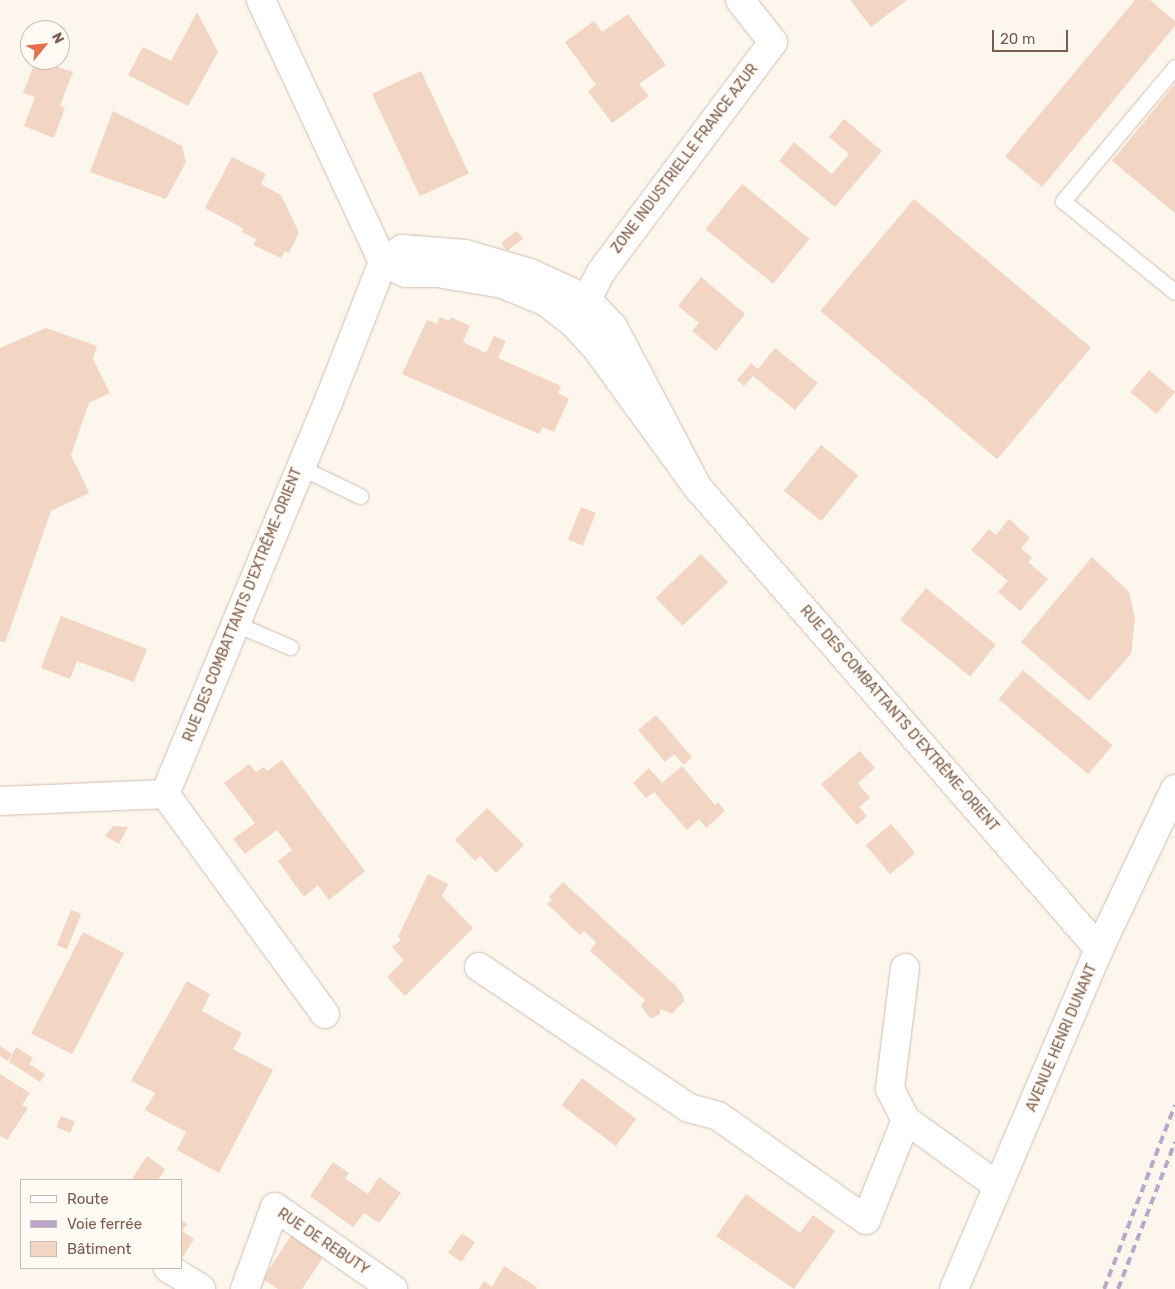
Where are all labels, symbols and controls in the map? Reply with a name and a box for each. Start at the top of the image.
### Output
north arrow [20,20,70,70]
scale bar [995,20,1071,52]
text: N [48,30,68,47]
text: 20 m [1000,30,1035,48]
street label: ZONE INDUSTRIELLE FRANCE AZUR [608,61,762,257]
street label: RUE DES COMBATTANTS D'EXTRÊME-ORIENT [180,466,306,744]
street label: RUE DES COMBATTANTS D'EXTRÊME-ORIENT [796,603,1002,835]
street label: AVENUE HENRI DUNANT [1023,962,1101,1114]
legend [20,1179,182,1269]
text: Route [67,1190,109,1208]
street label: RUE DE REBUTY [274,1205,372,1279]
text: Voie ferrée [67,1215,142,1233]
text: Bâtiment [67,1240,131,1258]

